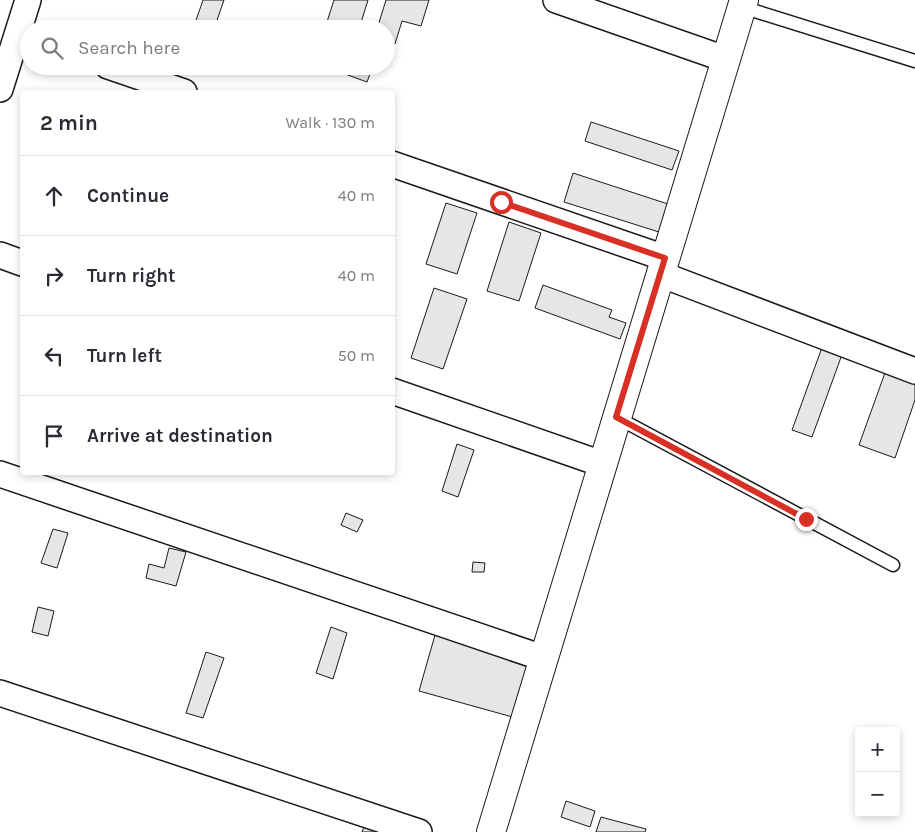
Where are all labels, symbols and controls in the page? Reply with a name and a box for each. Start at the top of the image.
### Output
search box [20,20,395,75]
icon: search [38,34,66,62]
text: Search here [78,37,180,59]
text: 2 min [40,111,98,135]
text: Walk · 130 m [285,113,375,132]
icon: ahead [40,182,68,210]
text: Continue [87,185,169,207]
text: 40 m [338,186,375,205]
route start [490,191,513,214]
icon: right [40,262,68,290]
text: Turn right [87,265,176,287]
text: 40 m [338,266,375,285]
icon: left [40,342,68,370]
text: Turn left [87,345,162,367]
text: 50 m [338,346,375,365]
icon: arrive [40,422,68,450]
text: Arrive at destination [87,425,273,447]
route end [795,508,818,531]
map controls [855,727,900,817]
button: + [855,727,900,772]
button: − [855,772,900,817]

